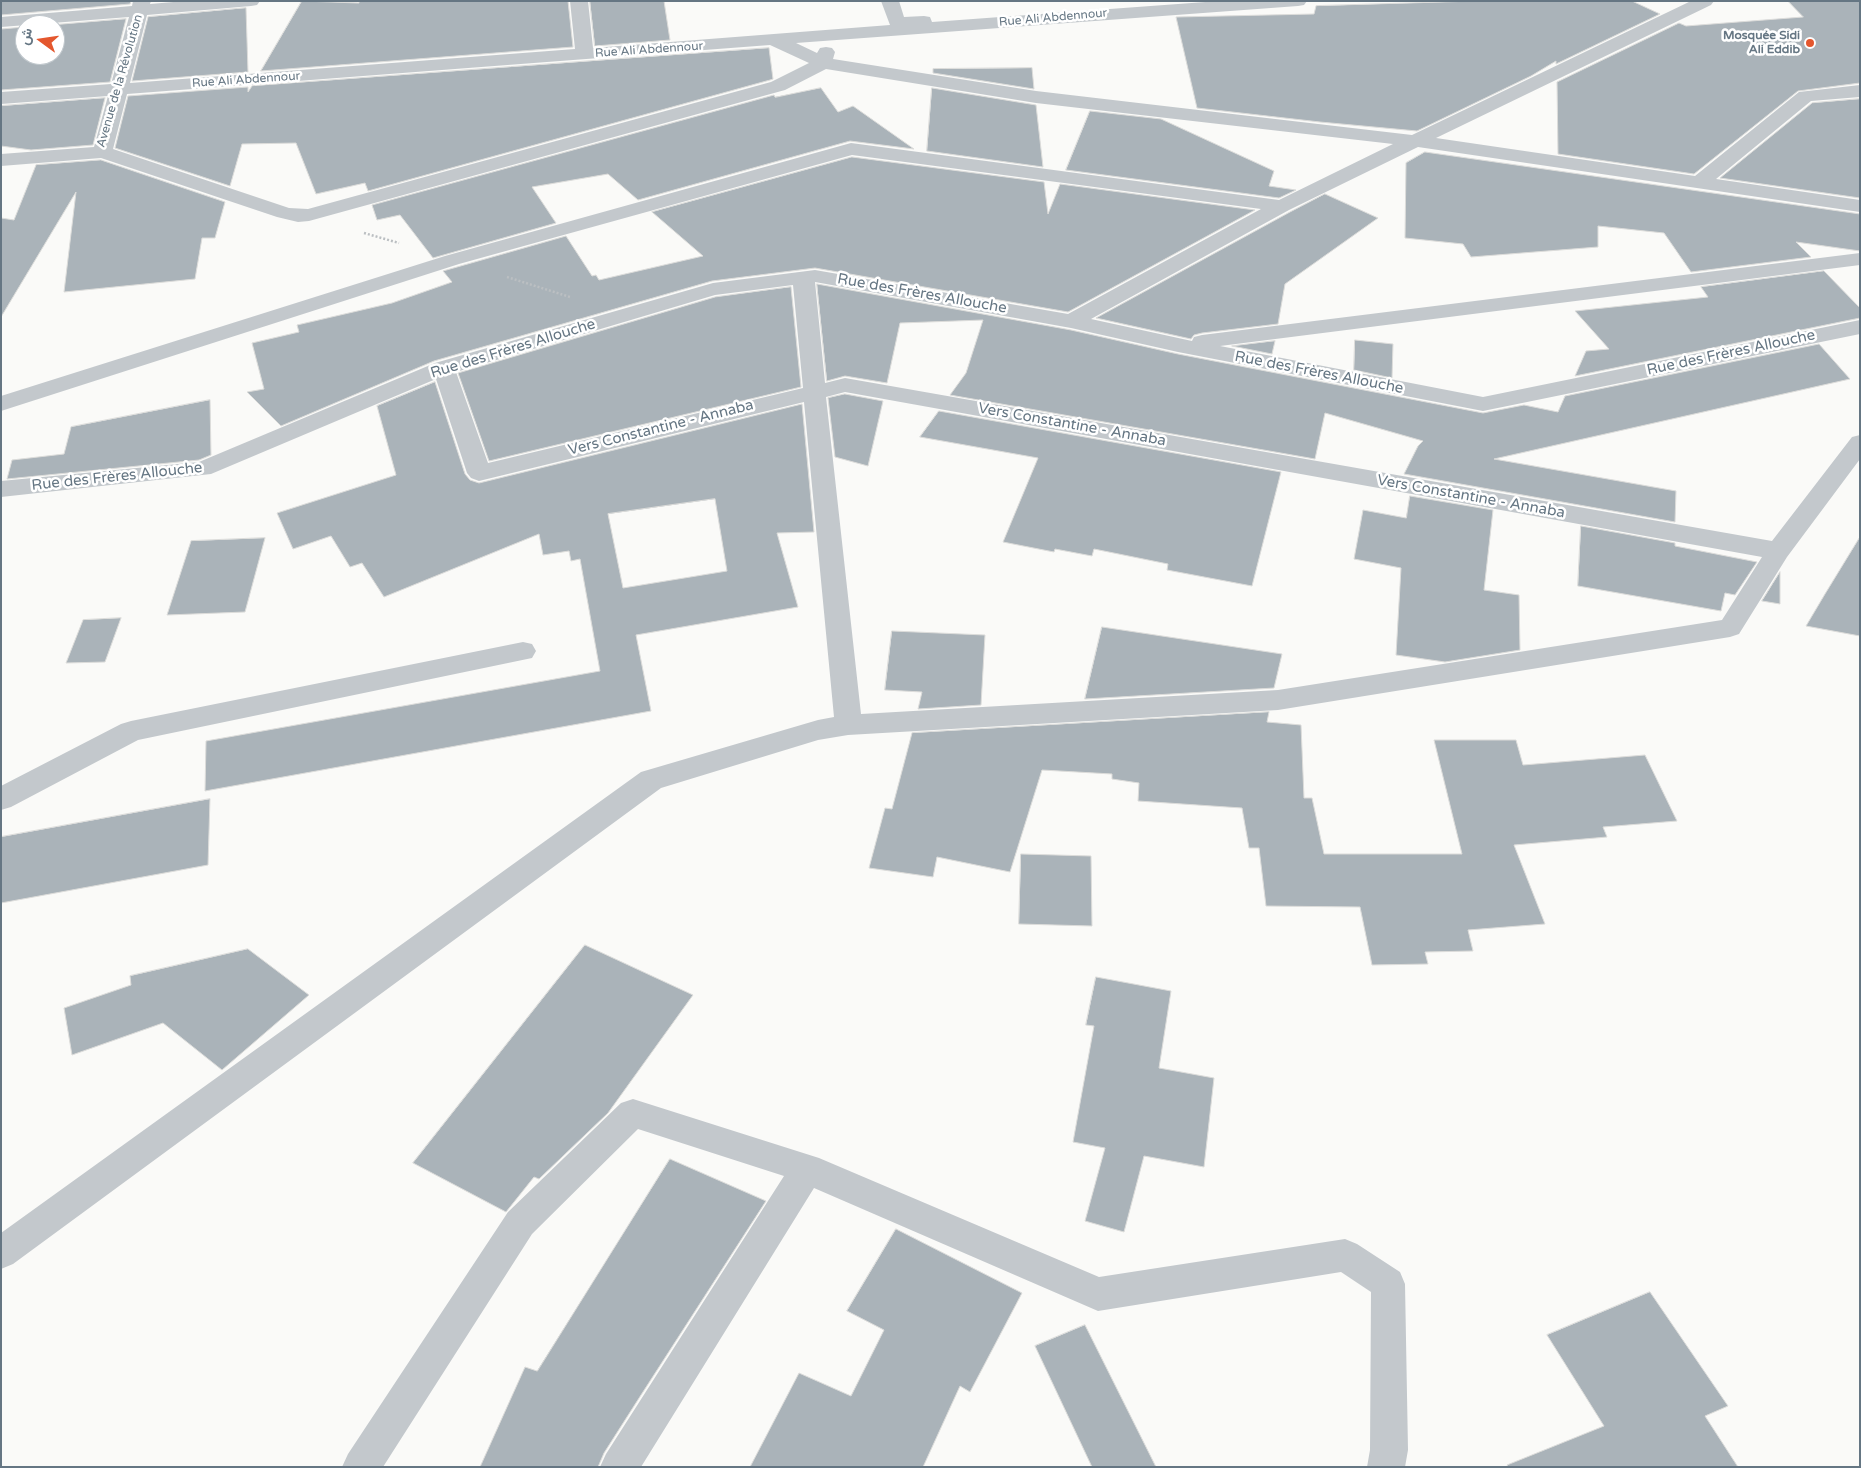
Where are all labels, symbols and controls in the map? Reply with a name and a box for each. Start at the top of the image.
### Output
street label: Rue Ali Abdennour [998,6,1108,30]
street label: Avenue de la Révolution [94,13,146,149]
north arrow [15,15,65,65]
text: ش [16,26,36,47]
place label: Mosquée Sidi Ali Eddib [1723,29,1800,57]
marker: Mosquée Sidi Ali Eddib [1804,37,1816,49]
street label: Rue Ali Abdennour [594,39,704,61]
street label: Rue Ali Abdennour [191,69,301,91]
street label: Rue des Frères Allouche [836,270,1008,318]
street label: Rue des Frères Allouche [428,315,598,383]
street label: Rue des Frères Allouche [1645,326,1817,380]
street label: Rue des Frères Allouche [1233,348,1405,398]
street label: Vers Constantine - Annaba [566,396,756,460]
street label: Vers Constantine - Annaba [977,400,1167,450]
street label: Rue des Frères Allouche [31,459,203,495]
street label: Vers Constantine - Annaba [1376,472,1566,522]

